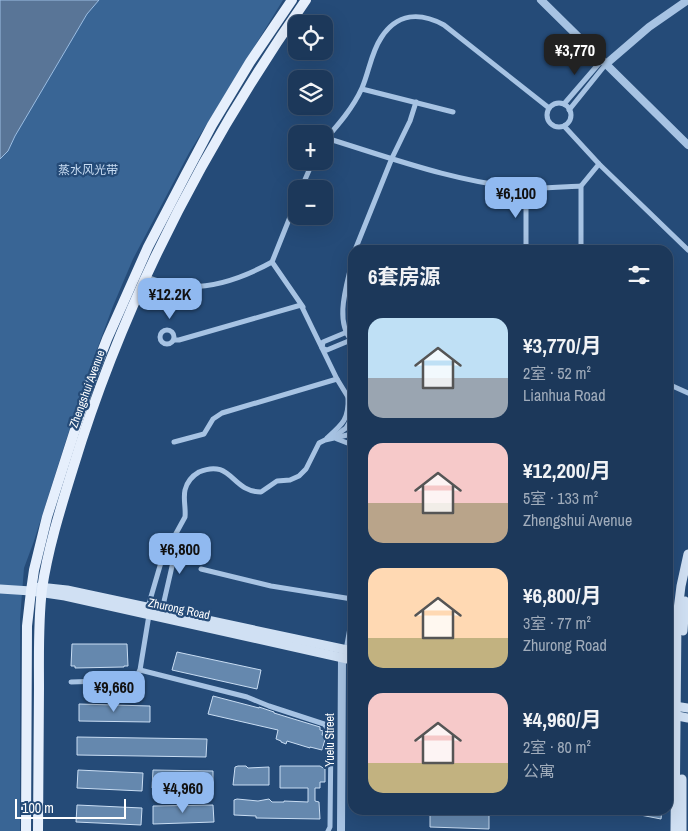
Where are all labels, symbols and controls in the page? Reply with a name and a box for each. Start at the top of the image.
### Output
map controls [288,15,333,225]
button: locate [288,15,333,60]
pin: ¥3,770 [534,34,616,76]
text: ¥3,770 [555,39,595,61]
button: layers [288,70,333,115]
button: + [288,125,333,170]
park label: 蒸水风光带 [58,162,118,178]
pin: ¥6,100 [475,176,557,219]
button: − [288,180,333,225]
text: ¥6,100 [496,182,536,204]
icon: filters [625,261,653,289]
text: 6套房源 [368,262,441,291]
pin: ¥12.2K [129,278,211,320]
text: ¥12.2K [149,283,191,305]
text: ¥3,770/月 [523,331,601,360]
icon: home [408,338,468,398]
street label: Zhengshui Avenue [65,348,109,430]
text: 2室 · 52 m² [523,362,591,384]
text: Lianhua Road [523,384,605,406]
text: ¥12,200/月 [523,456,611,485]
icon: home [408,463,468,523]
text: 5室 · 133 m² [523,487,598,509]
text: Zhengshui Avenue [523,509,632,531]
pin: ¥6,800 [139,532,221,575]
text: ¥6,800 [160,538,200,560]
text: ¥6,800/月 [523,581,601,610]
icon: home [408,588,468,648]
street label: Zhurong Road [147,595,211,623]
text: 3室 · 77 m² [523,612,591,634]
text: Zhurong Road [523,634,607,656]
pin: ¥9,660 [73,670,155,713]
text: ¥9,660 [94,676,134,698]
text: ¥4,960/月 [523,705,601,734]
street label: Yuelu Street [322,713,338,767]
icon: home [408,713,468,773]
text: 2室 · 80 m² [523,736,591,758]
text: 公寓 [523,760,555,782]
pin: ¥4,960 [142,772,224,814]
text: ¥4,960 [163,777,203,799]
scale bar [15,796,126,819]
text: 100 m [22,799,54,817]

